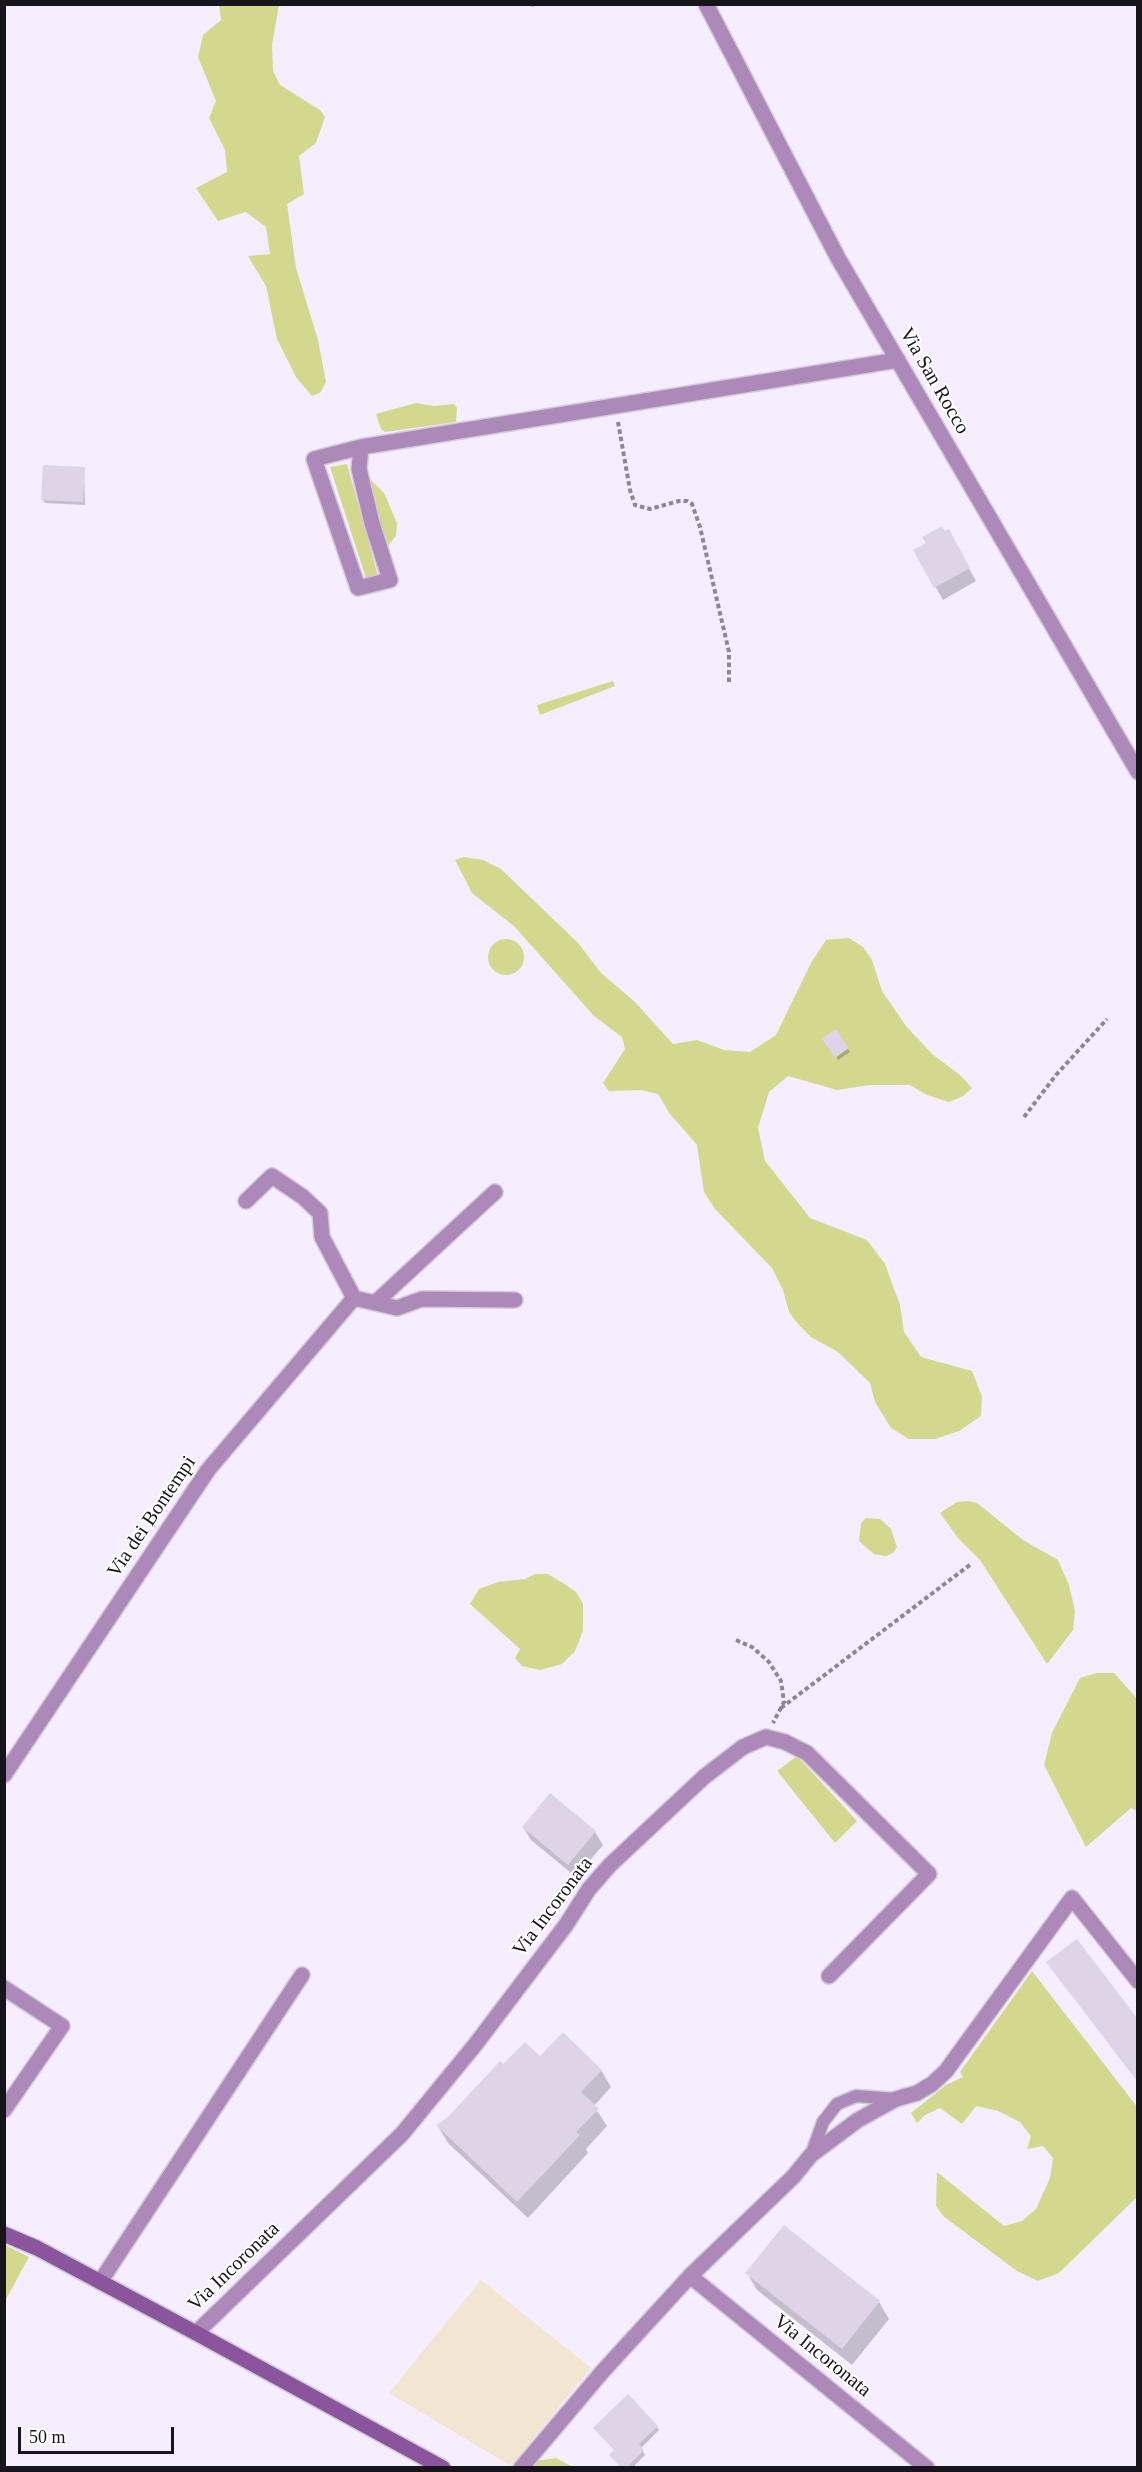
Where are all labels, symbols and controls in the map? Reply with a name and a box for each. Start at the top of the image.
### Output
street label: Via San Rocco [894,324,974,438]
street label: Via dei Bontempi [103,1452,201,1582]
street label: Via Incoronata [508,1853,598,1961]
street label: Via Incoronata [183,2217,285,2317]
street label: Via Incoronata [769,2309,875,2403]
scale bar [21,2415,177,2453]
text: 50 m [29,2427,66,2447]

